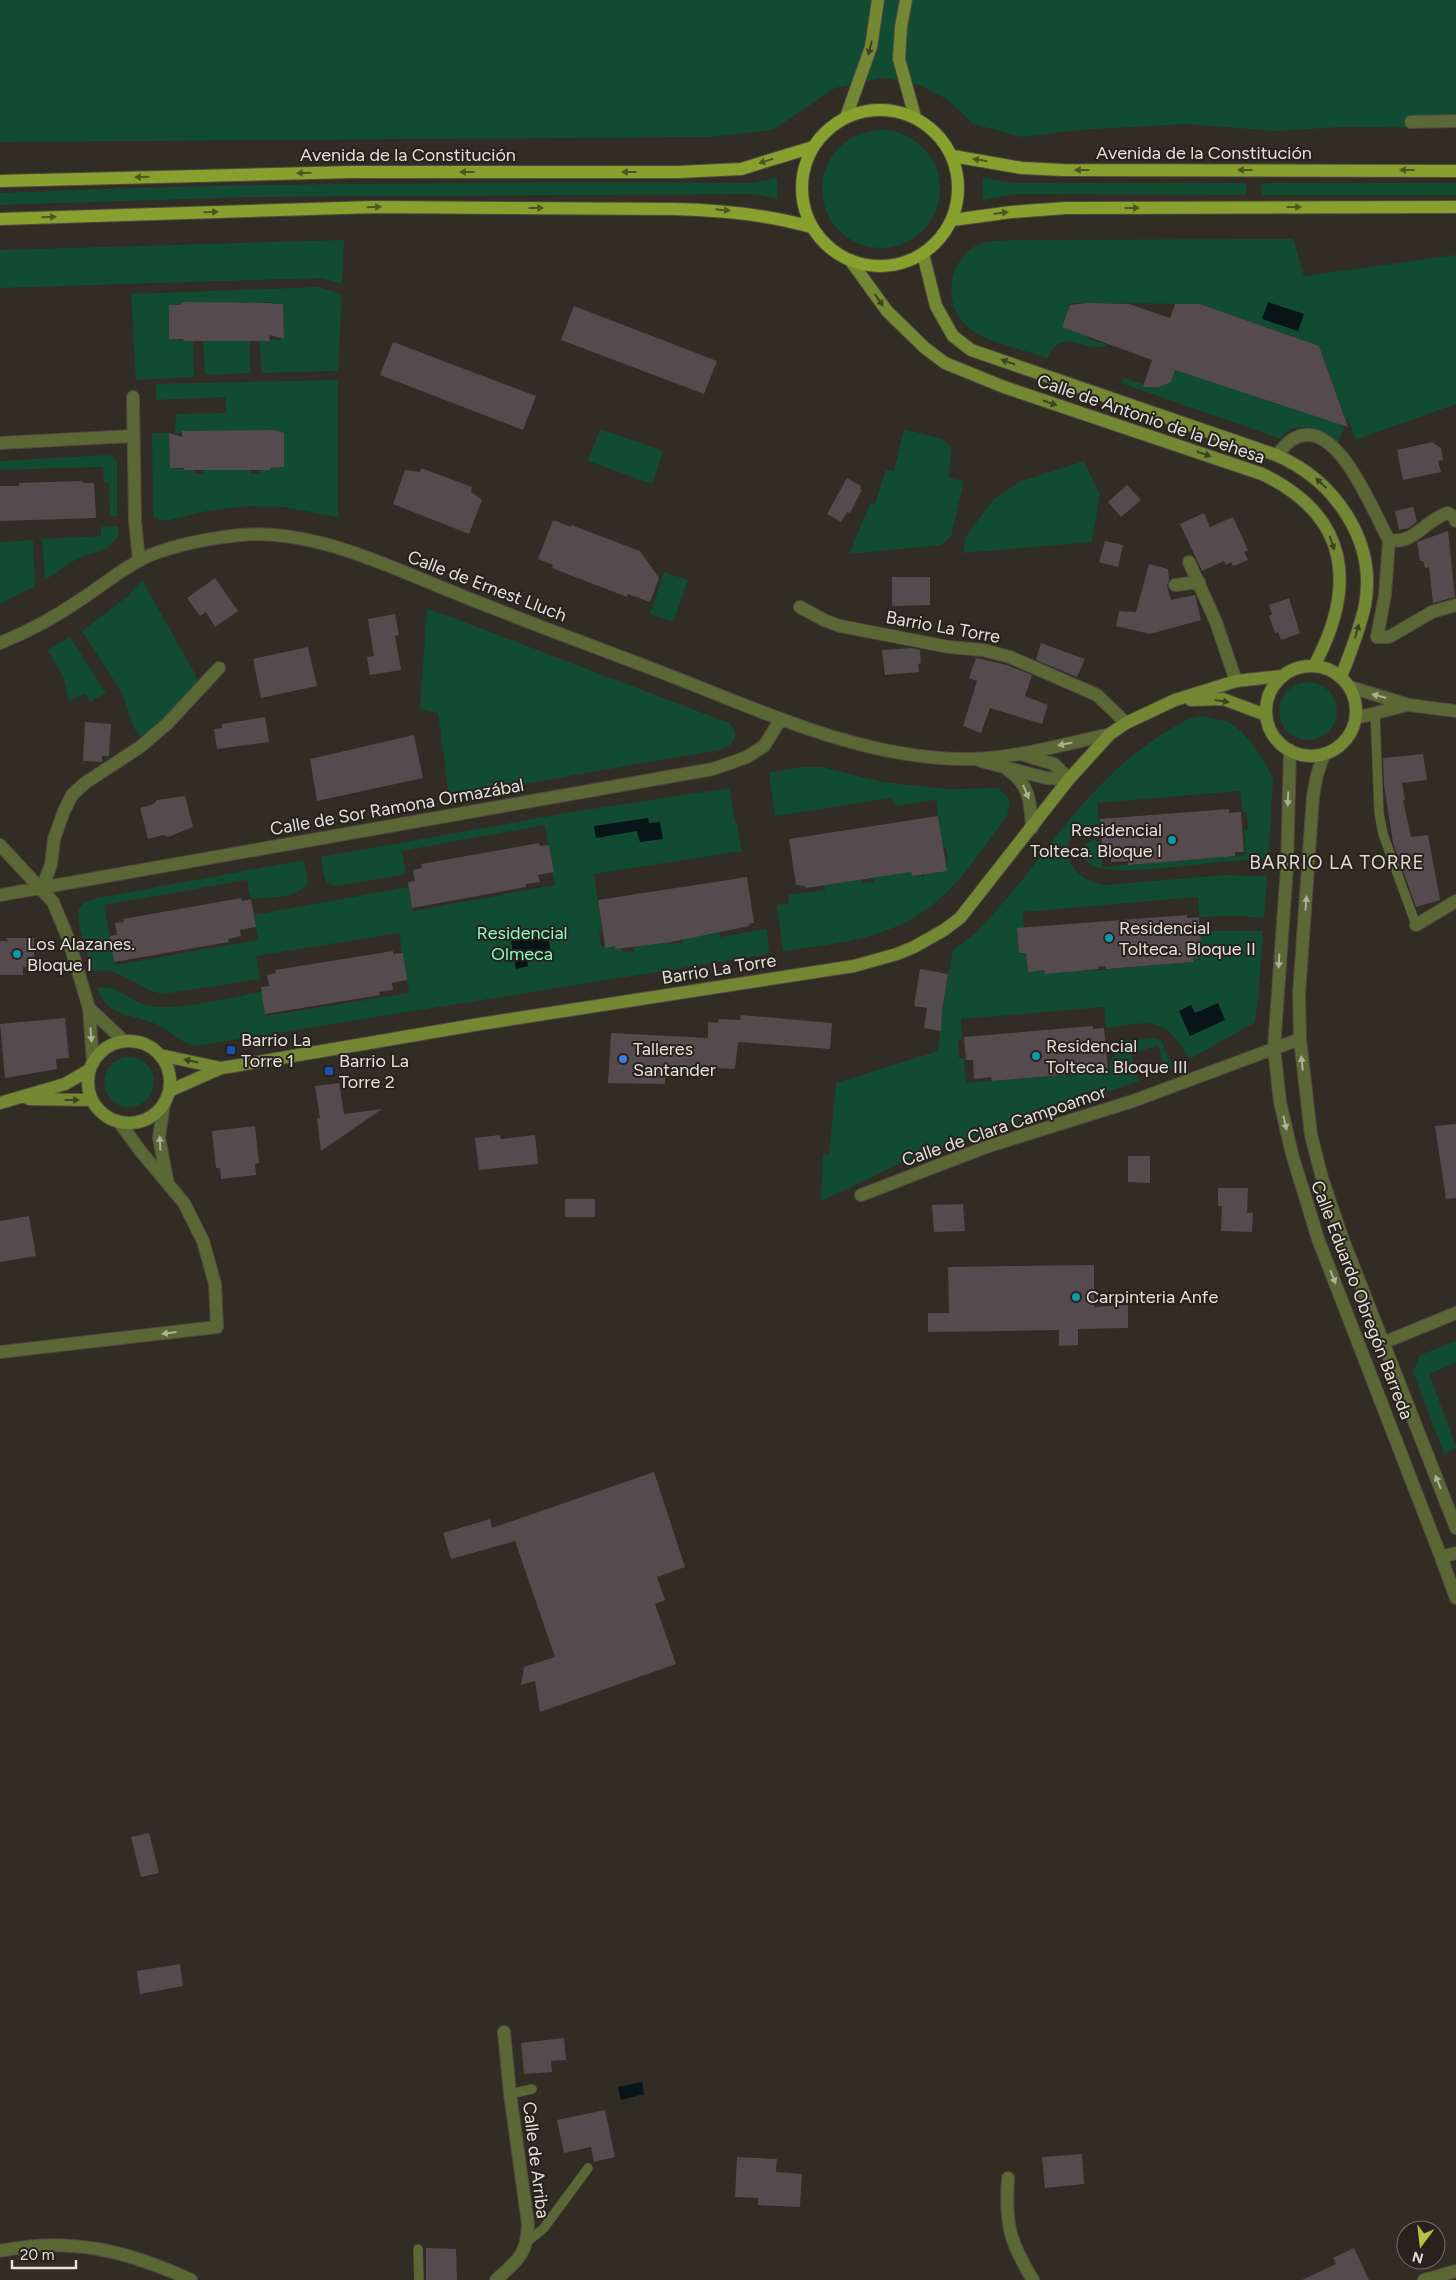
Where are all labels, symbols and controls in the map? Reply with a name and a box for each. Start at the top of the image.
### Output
one-way arrow [866,40,874,56]
street label: Avenida de la Constitución [1096,142,1312,164]
street label: Avenida de la Constitución [300,144,516,166]
one-way arrow [972,156,988,164]
one-way arrow [759,158,774,166]
one-way arrow [1074,166,1090,174]
one-way arrow [1237,166,1253,174]
one-way arrow [1399,166,1415,174]
one-way arrow [458,168,474,176]
one-way arrow [621,168,637,176]
one-way arrow [296,169,312,177]
one-way arrow [133,173,149,181]
one-way arrow [366,203,382,211]
one-way arrow [1287,203,1303,211]
one-way arrow [528,204,544,212]
one-way arrow [1124,204,1140,212]
one-way arrow [715,206,731,214]
one-way arrow [203,208,219,216]
one-way arrow [993,209,1009,217]
one-way arrow [41,213,57,221]
one-way arrow [874,293,884,306]
one-way arrow [1000,358,1015,365]
street label: Calle de Antonio de la Dehesa [1034,370,1268,468]
one-way arrow [1043,399,1058,407]
one-way arrow [1197,451,1212,459]
one-way arrow [1315,477,1327,489]
one-way arrow [1329,535,1336,550]
street label: Calle de Ernest Lluch [404,546,570,626]
street label: Barrio La Torre [884,606,1002,648]
one-way arrow [1354,624,1362,639]
one-way arrow [1372,692,1387,700]
one-way arrow [1214,697,1230,705]
one-way arrow [1057,740,1072,748]
street label: Calle de Sor Ramona Ormazábal [268,774,526,840]
one-way arrow [1023,785,1031,799]
one-way arrow [1284,791,1292,807]
place label: Residencial Tolteca. Bloque I [1030,819,1162,862]
marker: Residencial Tolteca. Bloque I [1166,834,1178,846]
district label: BARRIO LA TORRE [1249,851,1425,874]
one-way arrow [1302,895,1310,911]
place label: Residencial Tolteca. Bloque II [1119,917,1256,960]
park label: Residencial Olmeca [476,922,568,965]
marker: Residencial Tolteca. Bloque II [1103,932,1115,944]
place label: Los Alazanes. Bloque I [27,933,135,976]
marker: Los Alazanes. Bloque I [11,948,23,960]
street label: Barrio La Torre [660,949,778,989]
one-way arrow [1275,953,1283,969]
one-way arrow [87,1027,95,1043]
place label: Barrio La Torre 1 [241,1029,311,1072]
place label: Residencial Tolteca. Bloque III [1046,1035,1188,1078]
place label: Talleres Santander [633,1038,716,1081]
marker: Barrio La Torre 1 [225,1044,237,1056]
place label: Barrio La Torre 2 [339,1050,409,1093]
marker: Residencial Tolteca. Bloque III [1030,1050,1042,1062]
marker: Talleres Santander [617,1053,629,1065]
one-way arrow [1298,1055,1306,1071]
one-way arrow [183,1057,199,1065]
marker: Barrio La Torre 2 [323,1065,335,1077]
street label: Calle de Clara Campoamor [899,1081,1109,1171]
one-way arrow [64,1096,80,1104]
one-way arrow [1281,1115,1289,1130]
one-way arrow [156,1134,164,1150]
street label: Calle Eduardo Obregón Barreda [1306,1177,1418,1423]
one-way arrow [1330,1270,1337,1285]
place label: Carpinteria Anfe [1086,1286,1218,1308]
marker: Carpinteria Anfe [1070,1291,1082,1303]
one-way arrow [160,1329,176,1337]
one-way arrow [1433,1475,1441,1490]
street label: Calle de Arriba [518,2100,554,2220]
north arrow [1396,2220,1446,2270]
scale bar [12,2238,76,2270]
text: 20 m [20,2246,54,2264]
text: N [1410,2247,1425,2267]

